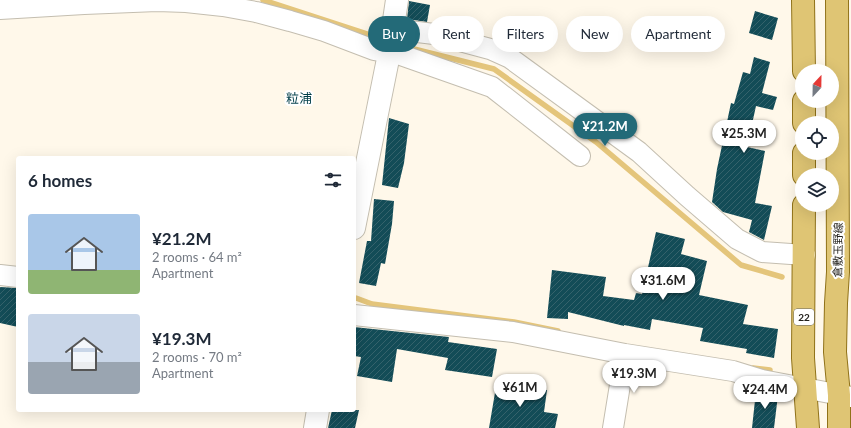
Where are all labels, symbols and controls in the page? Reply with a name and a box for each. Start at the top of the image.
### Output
chip: Buy [368,16,420,52]
chip: Rent [428,16,484,52]
chip: Filters [492,16,558,52]
chip: New [566,16,623,52]
chip: Apartment [631,16,725,52]
north arrow [795,64,839,108]
map controls [795,64,839,212]
district label: 粒浦 [286,90,312,106]
pin: ¥21.2M [572,113,638,147]
button: locate [795,116,839,160]
text: ¥21.2M [582,118,628,134]
pin: ¥25.3M [711,120,777,154]
text: ¥25.3M [721,125,767,141]
button: layers [795,168,839,212]
icon: filters [322,169,344,191]
text: 6 homes [28,170,92,191]
street label: 倉敷玉野線 [831,222,844,278]
text: ¥21.2M [152,228,212,249]
icon: home [60,230,108,278]
text: 2 rooms · 64 m² [152,249,242,265]
text: Apartment [152,265,213,281]
pin: ¥31.6M [630,267,696,301]
text: ¥31.6M [640,272,686,288]
road number: 22 [794,309,814,325]
text: ¥19.3M [152,328,212,349]
icon: home [60,330,108,378]
text: 2 rooms · 70 m² [152,349,242,365]
pin: ¥19.3M [601,360,667,394]
text: Apartment [152,365,213,381]
text: ¥19.3M [611,365,657,381]
pin: ¥61M [496,374,544,408]
pin: ¥24.4M [732,376,798,410]
text: ¥61M [503,379,537,395]
text: ¥24.4M [742,381,788,397]

